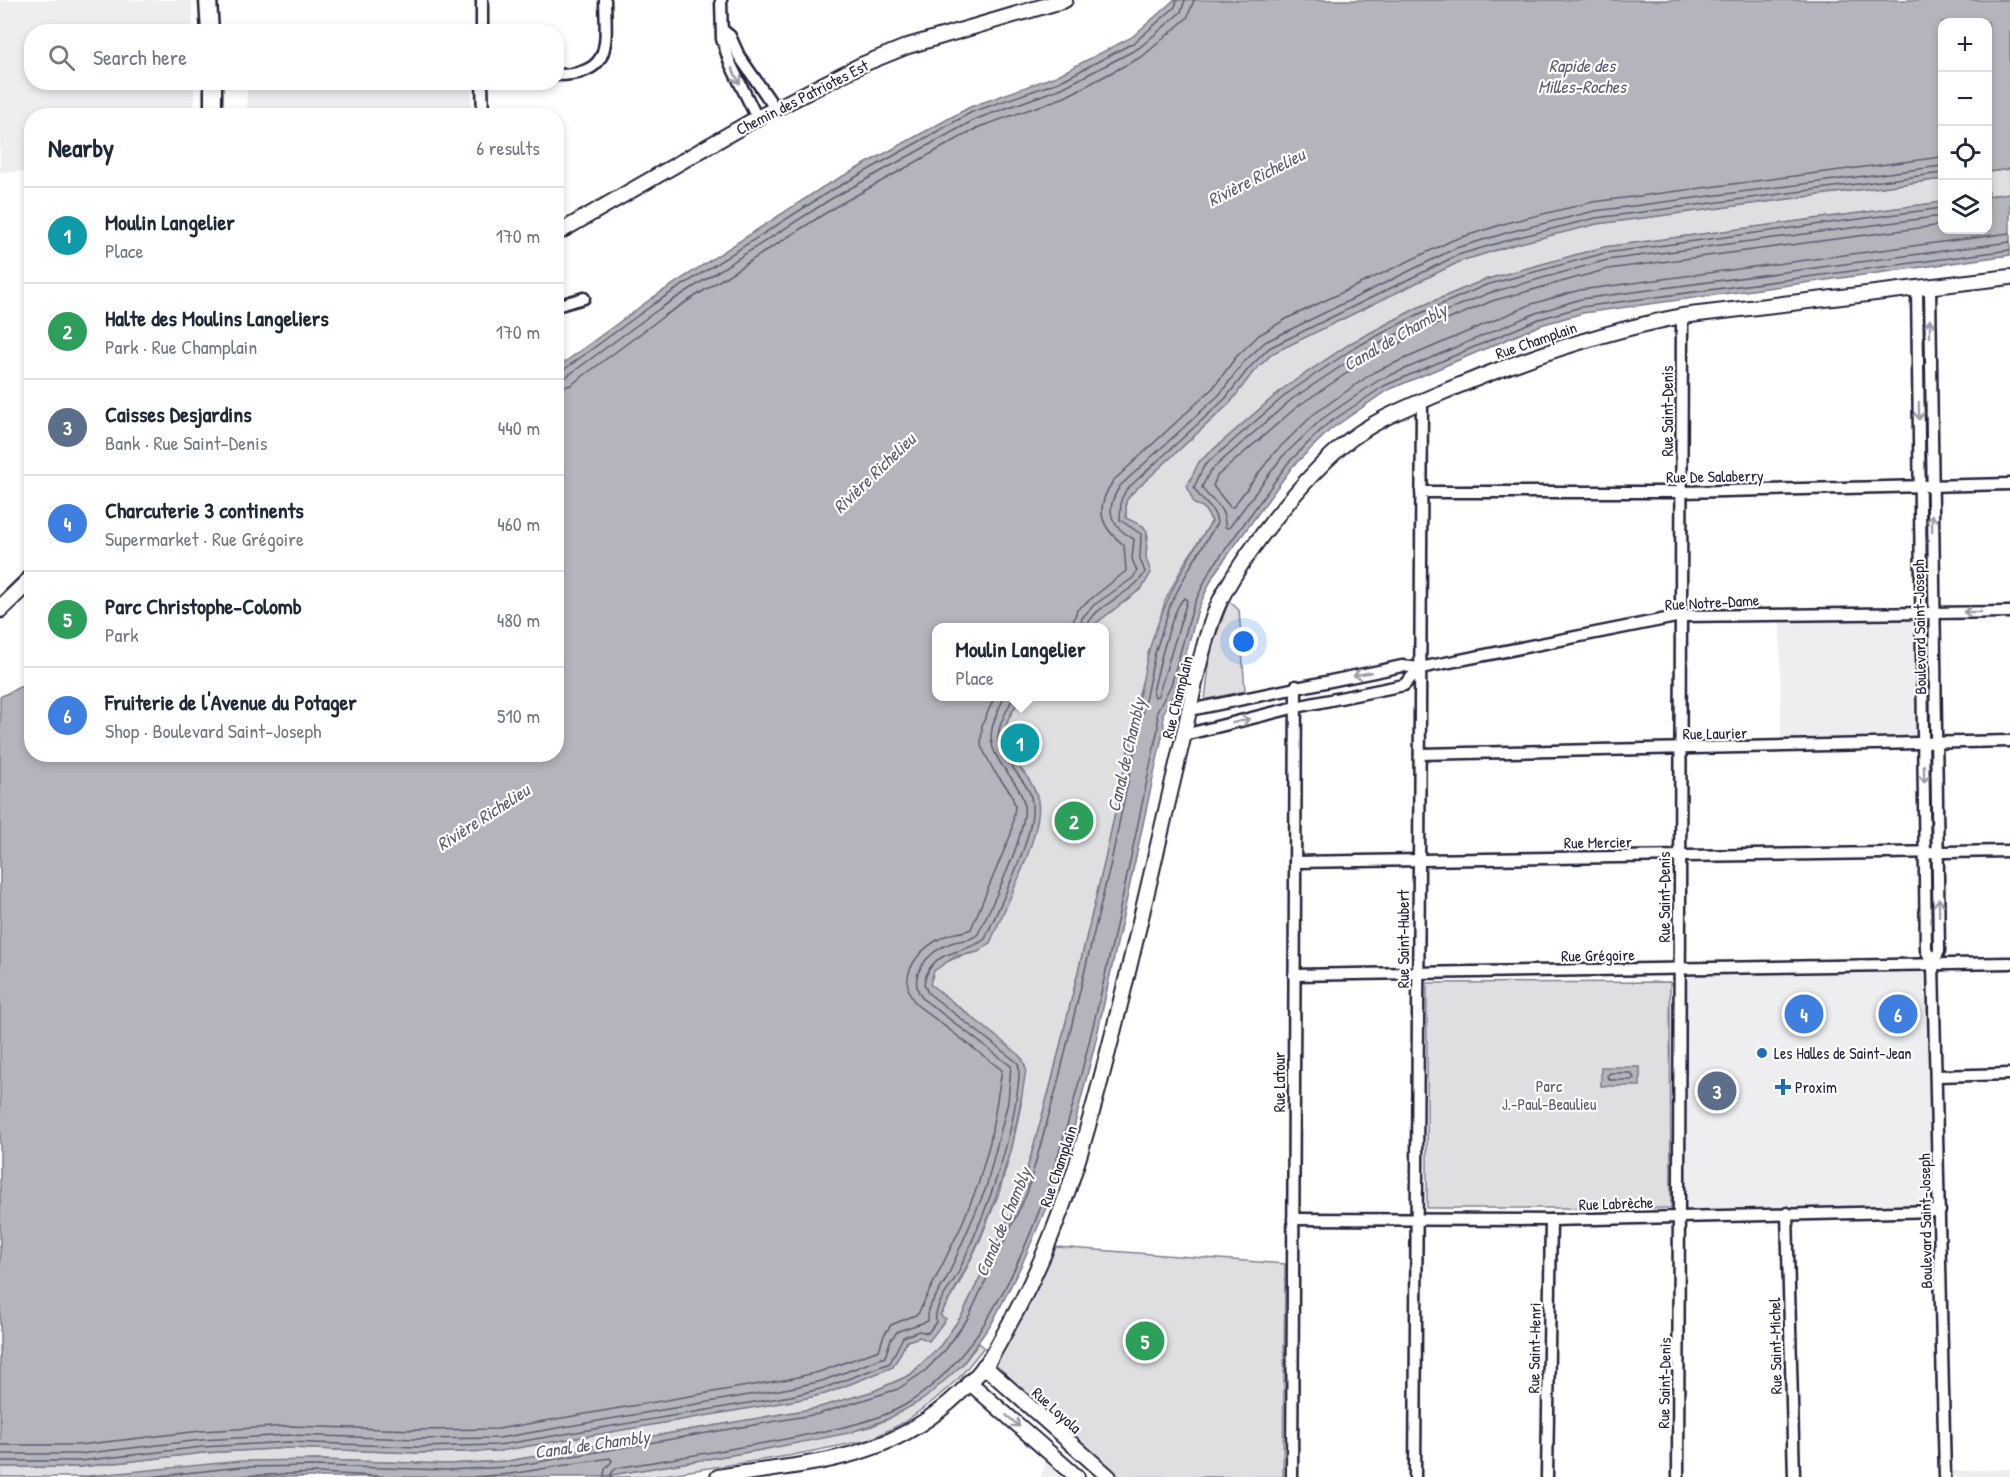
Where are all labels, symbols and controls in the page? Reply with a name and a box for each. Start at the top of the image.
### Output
map controls [1938,18,1992,234]
button: + [1938,18,1992,72]
search box [24,24,564,90]
icon: search [45,41,78,74]
text: Search here [93,42,187,72]
water label: Rapide des Milles-Roches [1538,53,1628,99]
street label: Chemin des Patriotes Est [732,54,872,140]
one-way arrow [731,66,742,84]
button: − [1938,72,1992,126]
button: locate [1938,126,1992,180]
text: Nearby [48,130,114,165]
text: 6 results [476,134,540,161]
water label: Rivière Richelieu [1203,141,1310,212]
button: layers [1938,180,1992,234]
text: Moulin Langelier [105,207,235,237]
text: 1 [64,222,71,249]
text: 170 m [496,222,540,249]
text: Place [105,237,144,264]
water label: Canal de Chambly [1339,296,1454,377]
text: Halte des Moulins Langeliers [105,303,329,333]
street label: Rue Champlain [1492,316,1580,364]
text: 2 [63,318,72,345]
text: 170 m [496,318,540,345]
one-way arrow [1924,319,1936,339]
text: Park · Rue Champlain [105,333,257,360]
street label: Rue Saint-Denis [1656,365,1678,457]
text: Caisses Desjardins [105,399,252,429]
one-way arrow [1913,401,1925,420]
text: 3 [63,414,72,441]
text: 440 m [498,414,540,441]
water label: Rivière Richelieu [827,426,922,519]
text: Bank · Rue Saint-Denis [105,429,267,456]
street label: Rue De Salaberry [1666,464,1764,488]
text: Charcuterie 3 continents [105,495,304,525]
text: 4 [64,510,71,537]
text: 460 m [497,510,540,537]
one-way arrow [1926,514,1938,534]
text: Supermarket · Rue Grégoire [105,525,304,552]
street label: Boulevard Saint-Joseph [1907,559,1931,695]
street label: Rue Notre-Dame [1664,589,1760,615]
text: Parc Christophe-Colomb [105,591,302,621]
text: 5 [63,606,72,633]
text: 480 m [497,606,540,633]
one-way arrow [1962,606,1982,618]
text: Park [105,621,138,648]
popup [932,623,1109,701]
your location [1229,627,1258,656]
text: Moulin Langelier [956,634,1085,664]
street label: Rue Champlain [1156,653,1198,741]
text: Place [956,664,994,691]
one-way arrow [1353,669,1373,680]
text: Fruiterie de l'Avenue du Potager [105,687,357,717]
water label: Canal de Chambly [1101,693,1152,814]
text: 6 [64,702,71,729]
text: 510 m [497,702,540,729]
one-way arrow [1231,714,1250,726]
text: Shop · Boulevard Saint-Joseph [105,717,321,744]
pin: 1 [1000,720,1040,766]
street label: Rue Laurier [1683,721,1747,745]
one-way arrow [1918,763,1930,783]
water label: Rivière Richelieu [432,777,536,856]
pin: 2 [1054,798,1094,844]
street label: Rue Mercier [1564,830,1632,854]
street label: Rue Saint-Denis [1653,851,1675,943]
street label: Rue Saint-Hubert [1392,889,1414,988]
one-way arrow [1933,897,1945,917]
street label: Rue Grégoire [1561,943,1636,967]
pin: 4 [1784,992,1824,1036]
pin: 6 [1878,992,1918,1036]
place label: Les Halles de Saint-Jean [1774,1042,1912,1064]
marker: Les Halles de Saint-Jean [1755,1046,1769,1060]
street label: Rue Latour [1268,1052,1290,1112]
pin: 3 [1698,1068,1736,1114]
park label: Parc J.-Paul-Beaulieu [1502,1075,1597,1115]
place label: Proxim [1795,1076,1837,1098]
marker: Proxim [1776,1080,1790,1094]
street label: Rue Champlain [1034,1122,1082,1210]
street label: Boulevard Saint-Joseph [1913,1153,1937,1289]
water label: Canal de Chambly [969,1162,1038,1280]
street label: Rue Labrèche [1578,1191,1654,1215]
street label: Rue Saint-Michel [1763,1297,1787,1395]
street label: Rue Saint-Henri [1522,1302,1546,1394]
pin: 5 [1126,1318,1164,1364]
street label: Rue Saint-Denis [1652,1337,1676,1429]
street label: Rue Loyola [1027,1382,1087,1438]
one-way arrow [1005,1414,1020,1428]
water label: Canal de Chambly [533,1423,653,1464]

